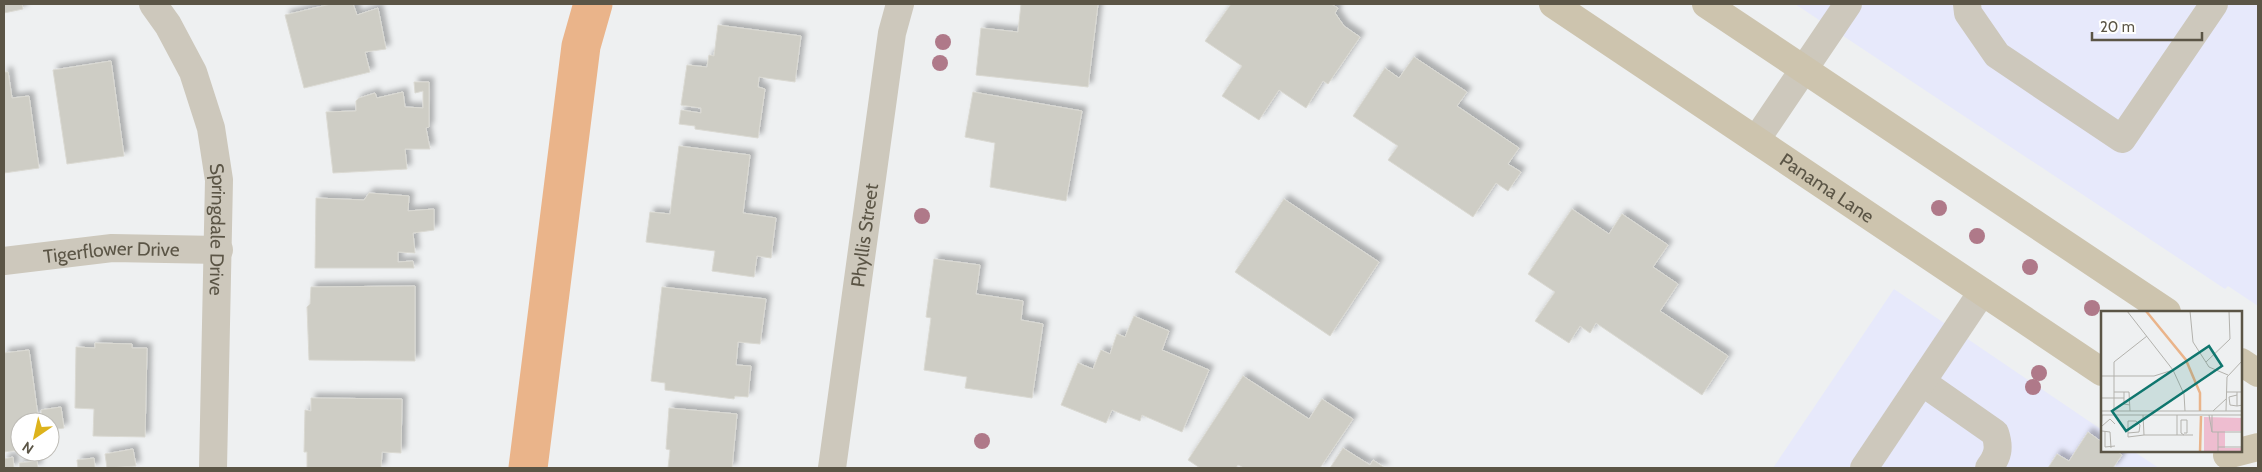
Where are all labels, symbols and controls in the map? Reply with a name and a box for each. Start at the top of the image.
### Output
scale bar [2092,10,2202,42]
text: 20 m [2100,18,2135,36]
street label: Panama Lane [1776,148,1879,228]
street label: Springdale Drive [205,162,231,296]
street label: Phyllis Street [846,181,883,289]
street label: Tigerflower Drive [42,236,180,268]
inset map [2101,311,2242,452]
north arrow [10,412,60,462]
text: N [19,438,37,458]

